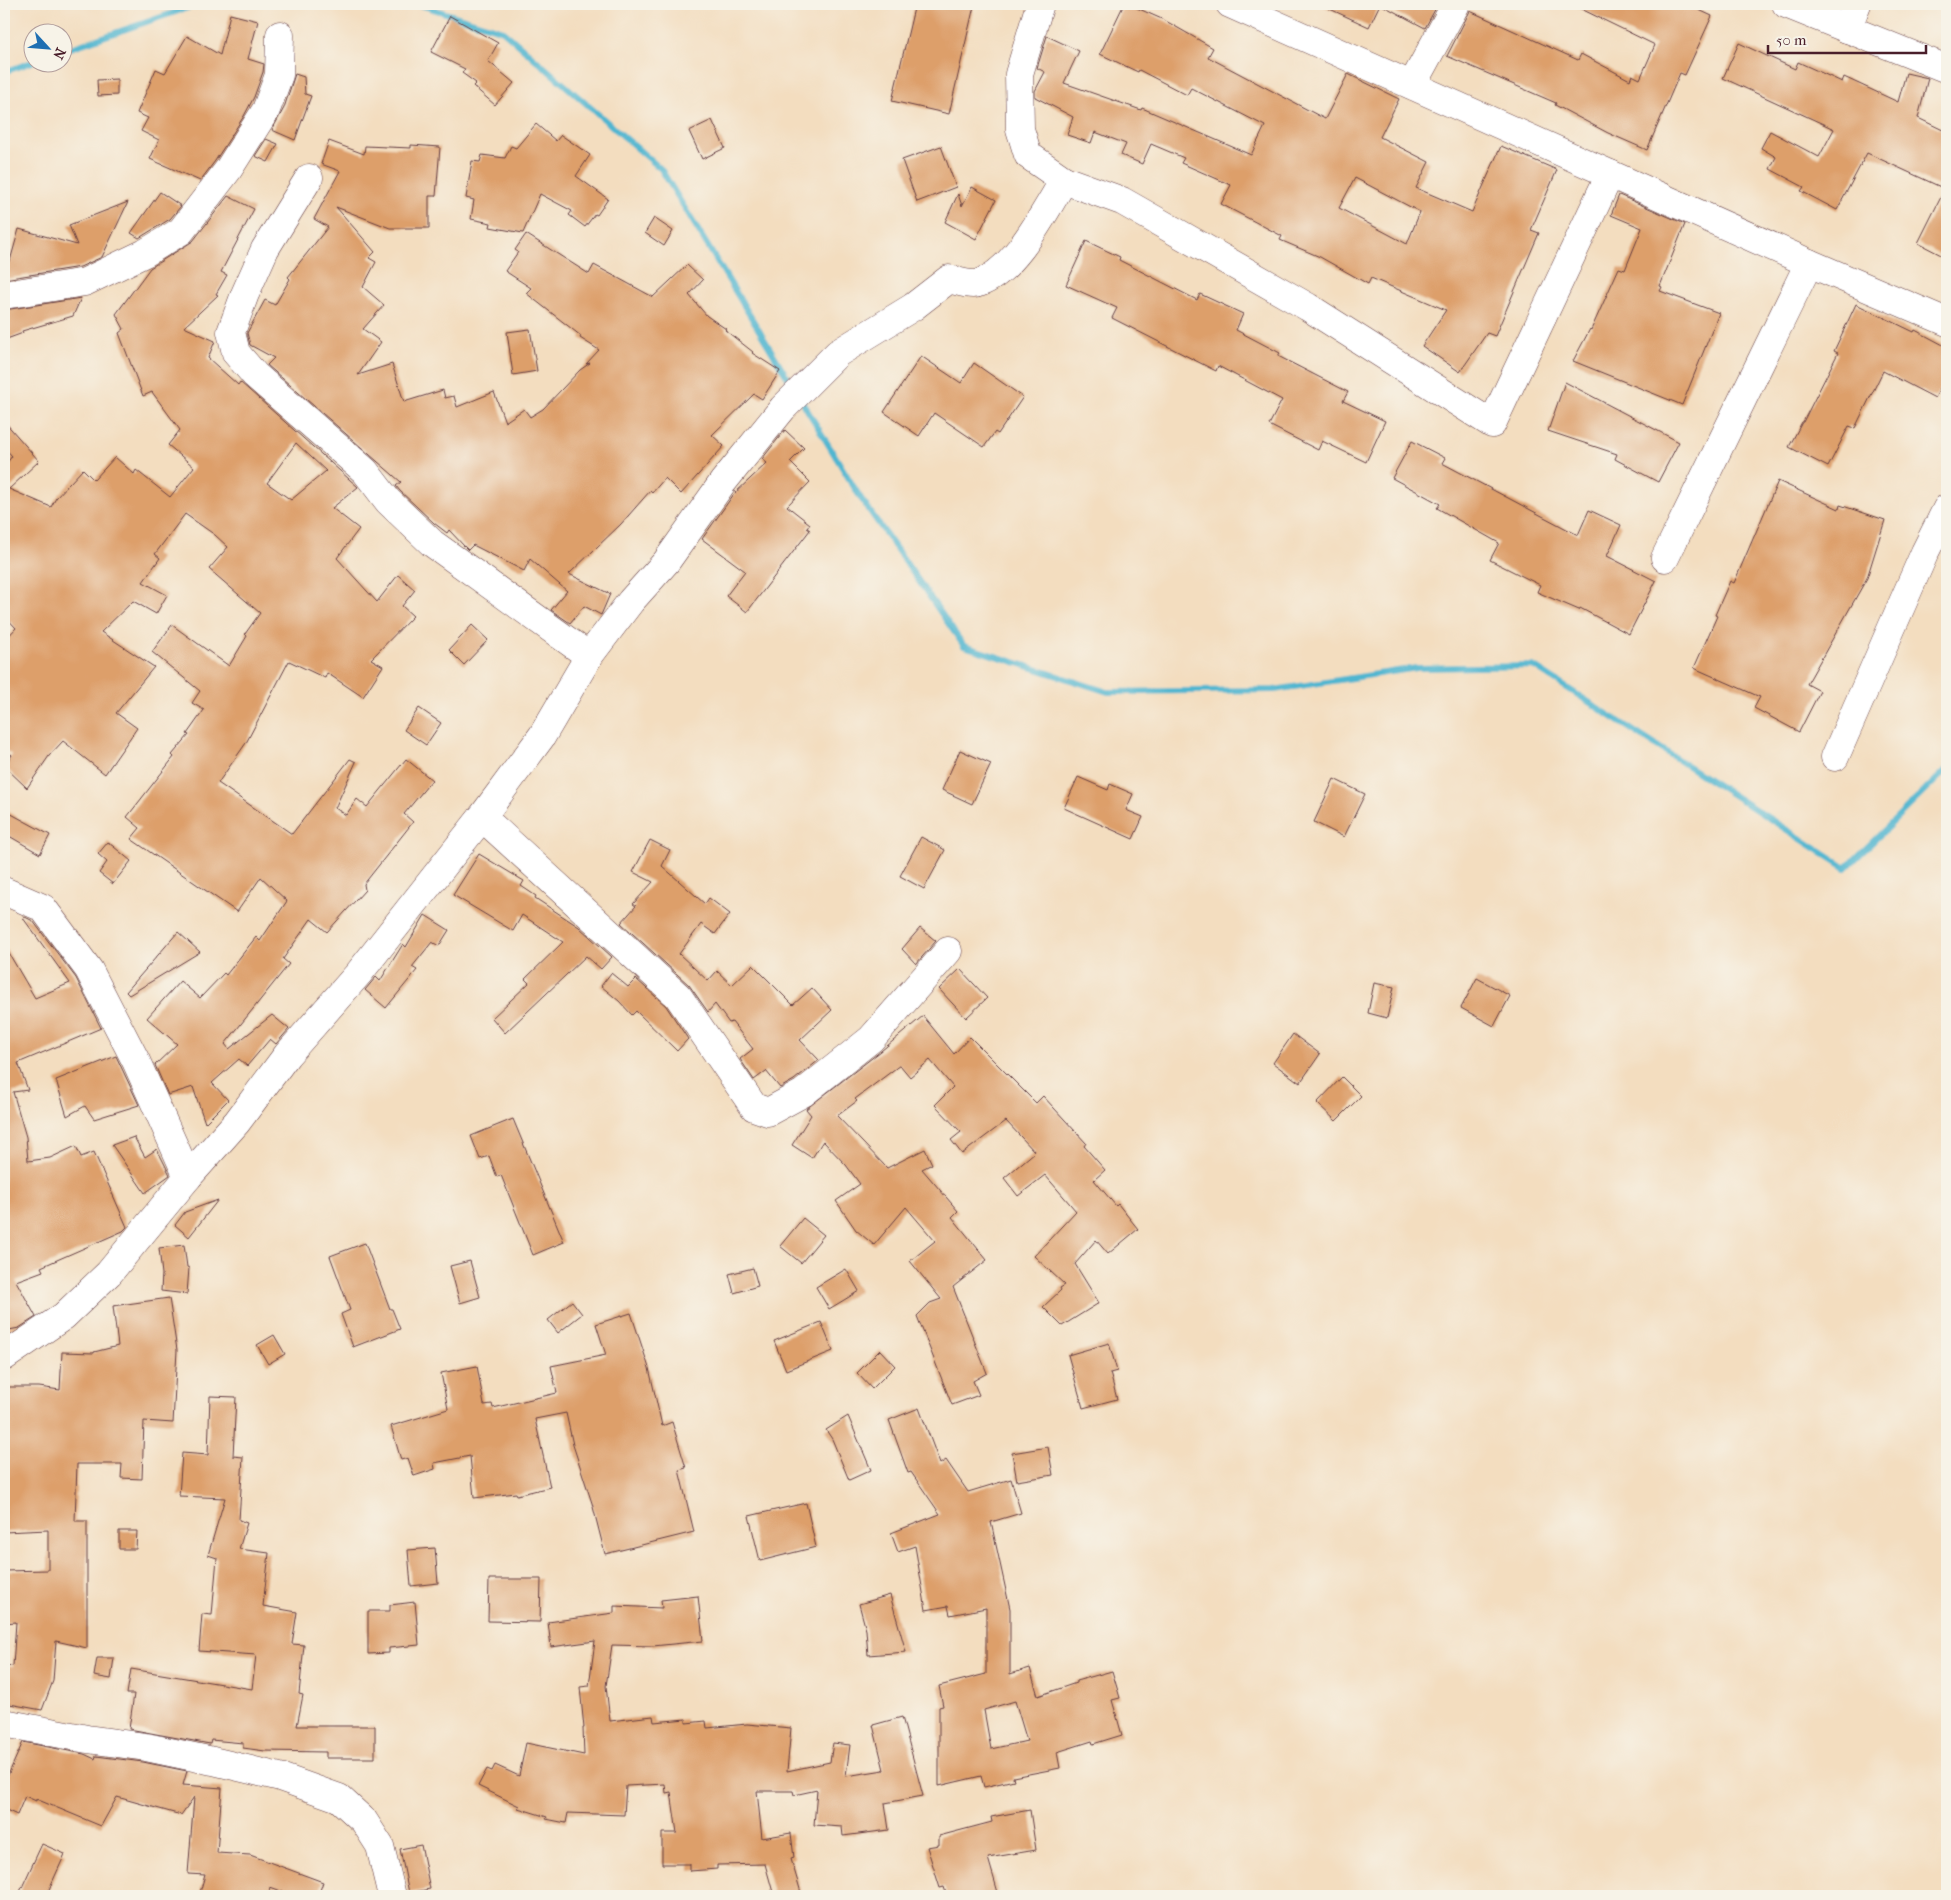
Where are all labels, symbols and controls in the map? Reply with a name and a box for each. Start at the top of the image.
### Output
north arrow [22,22,72,72]
scale bar [1768,22,1926,54]
text: 50 m [1776,31,1807,49]
text: N [49,45,69,62]

